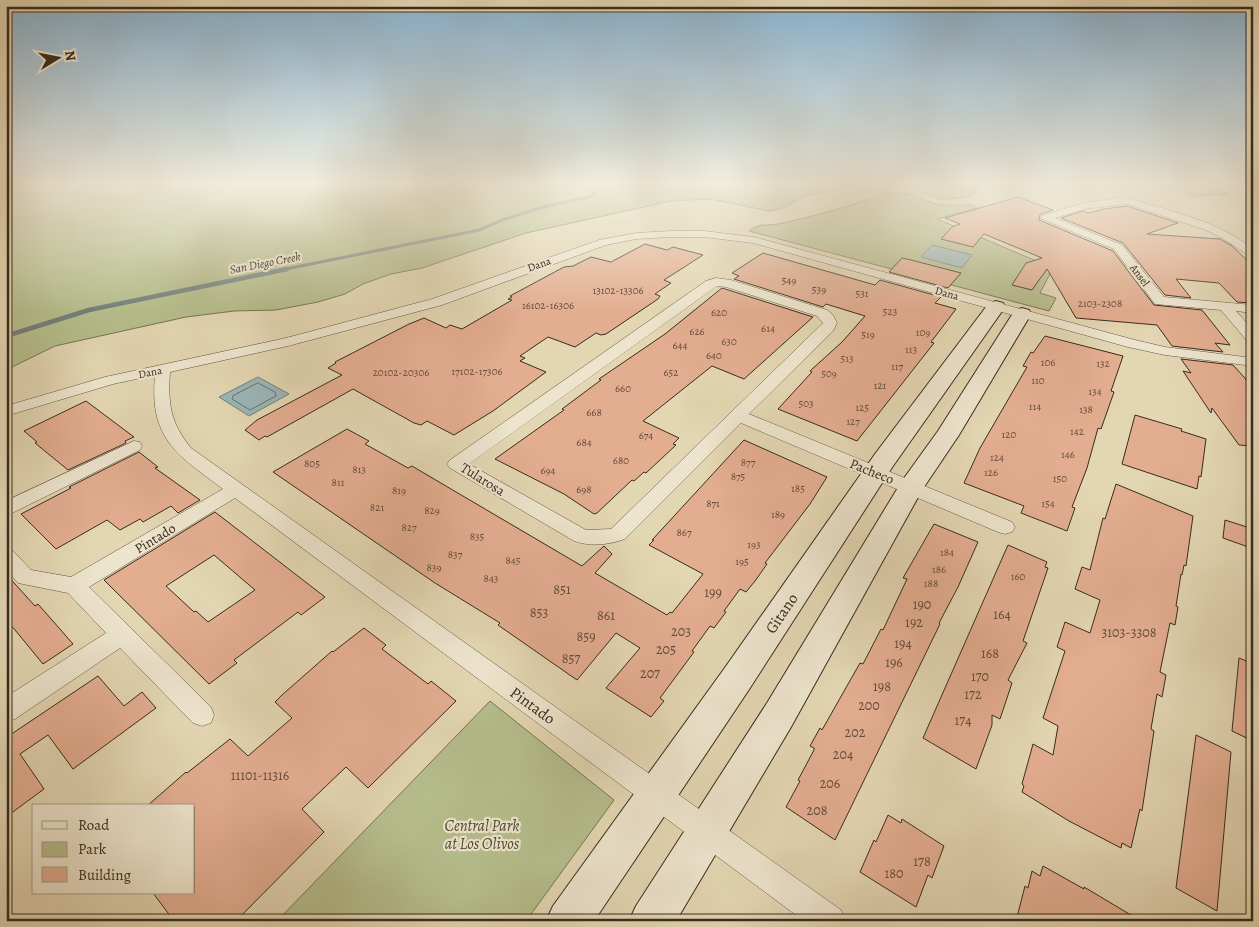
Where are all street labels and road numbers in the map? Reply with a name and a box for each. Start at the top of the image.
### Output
street label: Dana [525,253,554,276]
street label: Ansel [1126,260,1153,290]
street label: Dana [933,283,961,304]
street label: Dana [137,363,164,382]
street label: Pacheco [847,454,897,489]
street label: Tularosa [457,458,509,501]
street label: Pintado [131,519,179,558]
street label: Gitano [760,589,803,638]
street label: Pintado [505,682,560,730]

